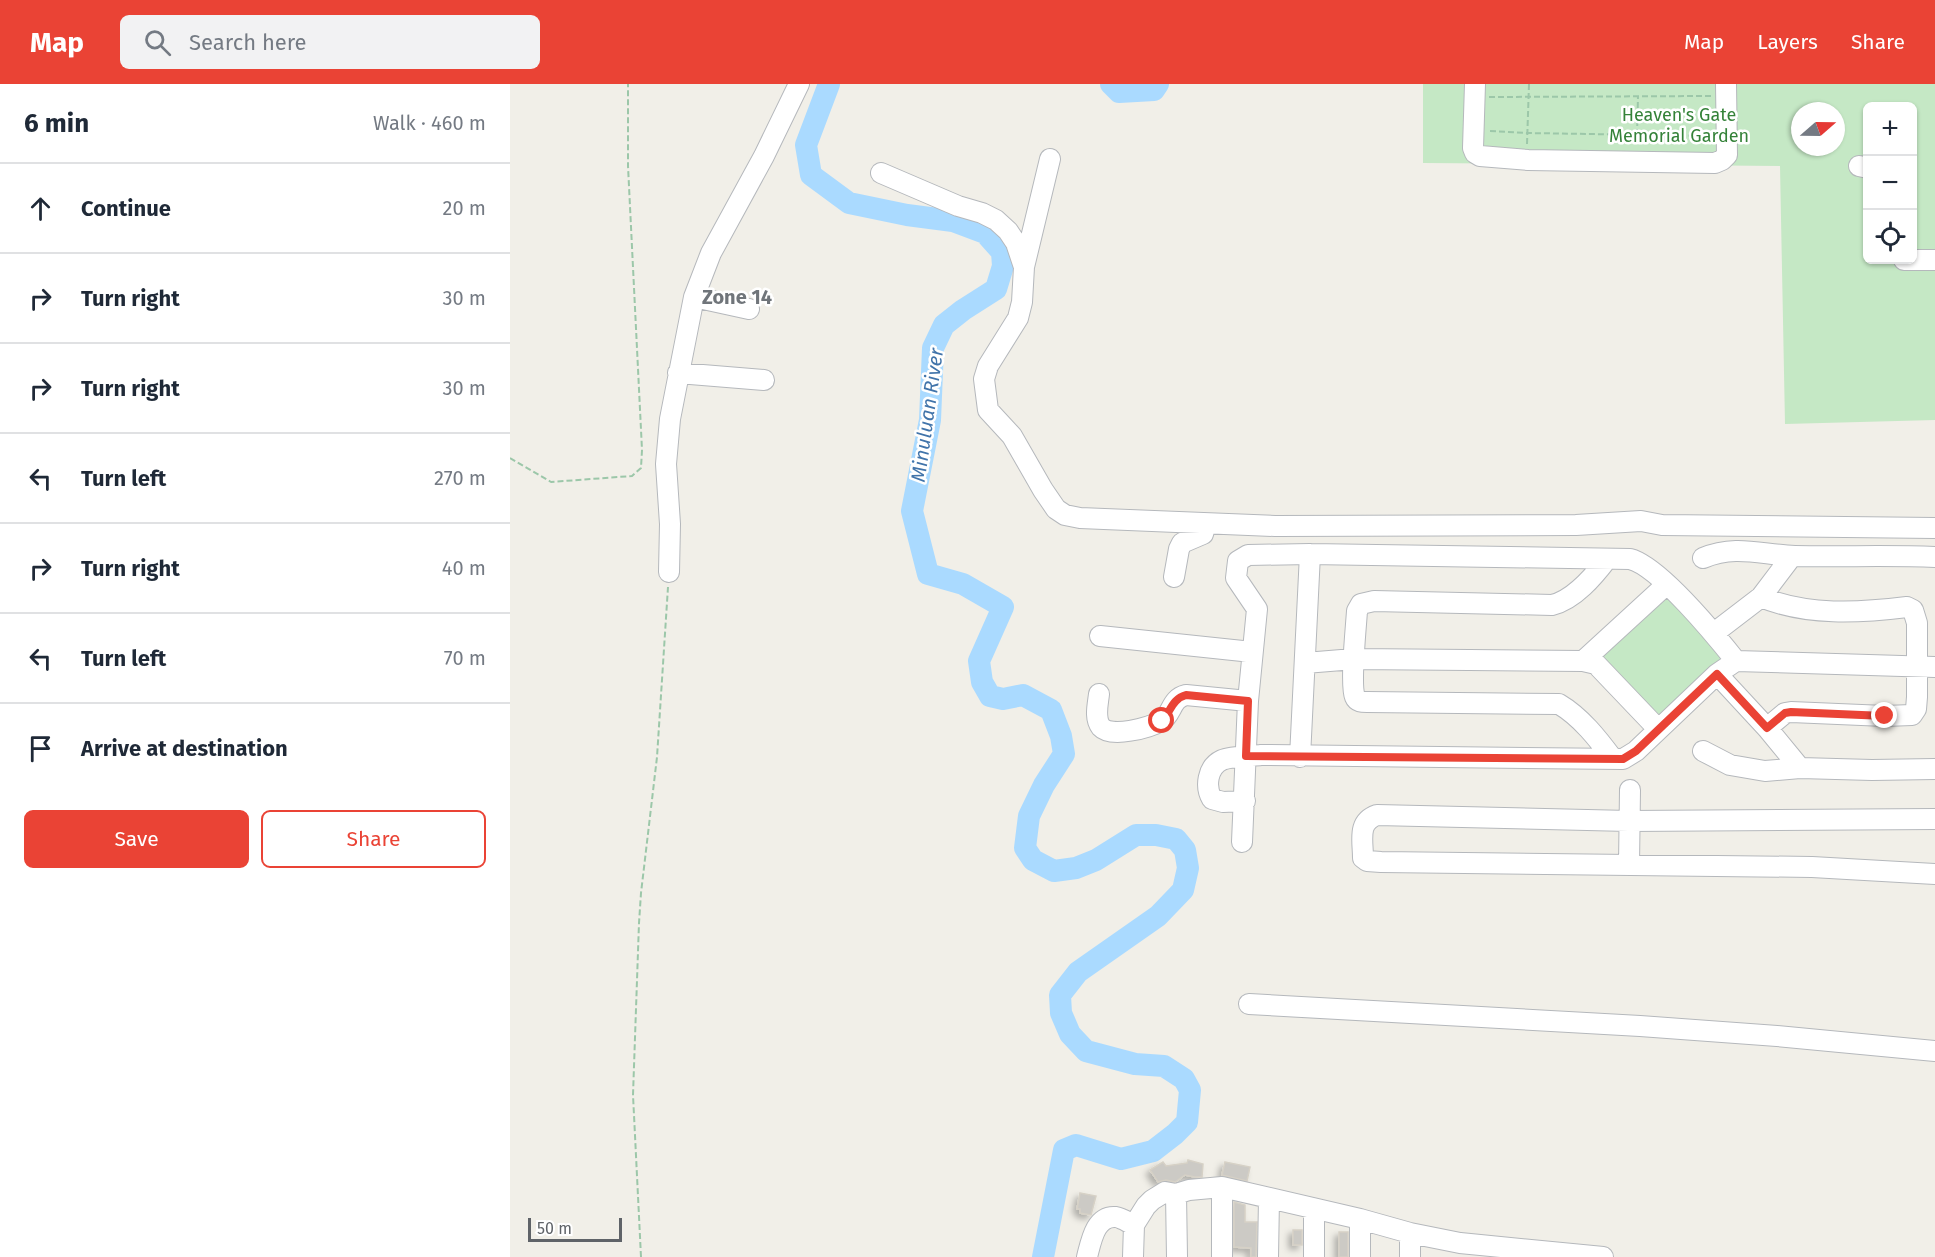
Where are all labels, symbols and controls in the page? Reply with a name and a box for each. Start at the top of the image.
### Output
search box [120,15,540,69]
text: Map [30,26,84,59]
icon: search [141,26,174,59]
text: Search here [189,29,307,56]
text: Map [1684,29,1724,55]
text: Layers [1757,29,1818,55]
text: Share [1851,29,1905,55]
north arrow [1791,102,1845,156]
map controls [1863,102,1917,264]
button: + [1863,102,1917,156]
park label: Heaven's Gate Memorial Garden [1609,104,1749,147]
text: 6 min [24,108,89,139]
text: Walk · 460 m [373,111,486,135]
button: − [1863,156,1917,210]
icon: ahead [24,192,57,225]
text: Continue [81,195,171,222]
text: 20 m [443,196,486,220]
button: locate [1863,210,1917,264]
icon: right [24,282,57,315]
text: Turn right [81,285,180,312]
district label: Zone 14 [702,285,772,309]
text: 30 m [442,286,486,310]
water label: Minuluan River [906,345,948,483]
icon: right [24,372,57,405]
text: Turn right [81,375,180,402]
text: 30 m [442,376,486,400]
icon: left [24,462,57,495]
text: Turn left [81,465,166,492]
text: 270 m [434,466,486,490]
icon: right [24,552,57,585]
text: Turn right [81,555,180,582]
text: 40 m [442,556,486,580]
icon: left [24,642,57,675]
text: Turn left [81,645,166,672]
text: 70 m [444,646,486,670]
route end [1871,702,1897,728]
route start [1148,707,1174,733]
icon: arrive [24,732,57,765]
text: Arrive at destination [81,735,288,762]
button: Save [24,810,249,868]
button: Share [261,810,486,868]
scale bar [528,1215,622,1242]
text: 50 m [537,1219,572,1238]

